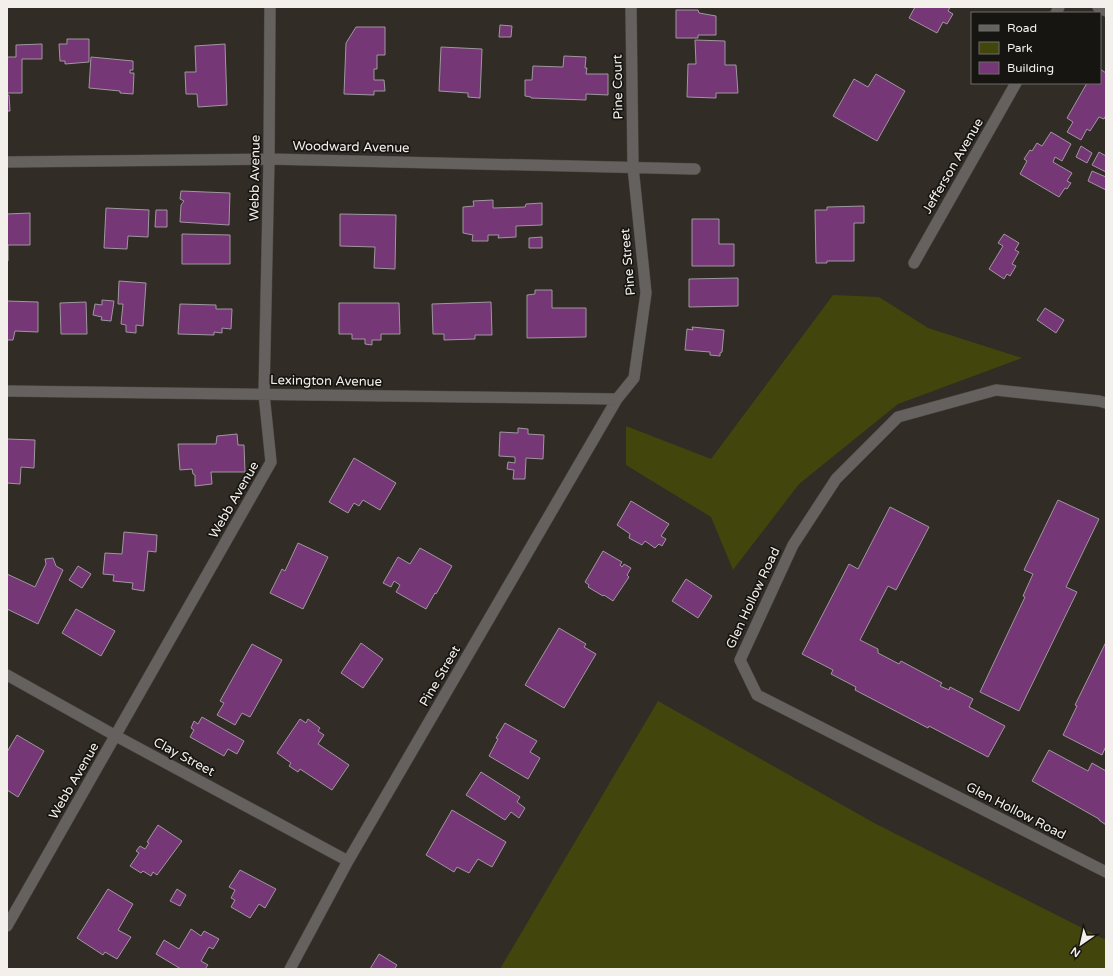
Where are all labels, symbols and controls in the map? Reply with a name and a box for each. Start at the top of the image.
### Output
legend [971,12,1101,84]
text: Road [1007,21,1037,35]
text: Park [1007,41,1033,55]
street label: Pine Court [609,54,627,120]
text: Building [1007,61,1054,75]
street label: Jefferson Avenue [919,115,987,217]
street label: Webb Avenue [246,135,264,221]
street label: Woodward Avenue [292,138,410,156]
street label: Pine Street [617,228,639,296]
street label: Lexington Avenue [270,372,382,390]
street label: Webb Avenue [206,459,262,541]
street label: Glen Hollow Road [723,545,783,651]
street label: Pine Street [416,643,464,709]
street label: Clay Street [151,734,217,780]
street label: Webb Avenue [46,740,102,822]
street label: Glen Hollow Road [963,779,1069,843]
north arrow [1061,924,1101,964]
text: N [1068,944,1083,960]

